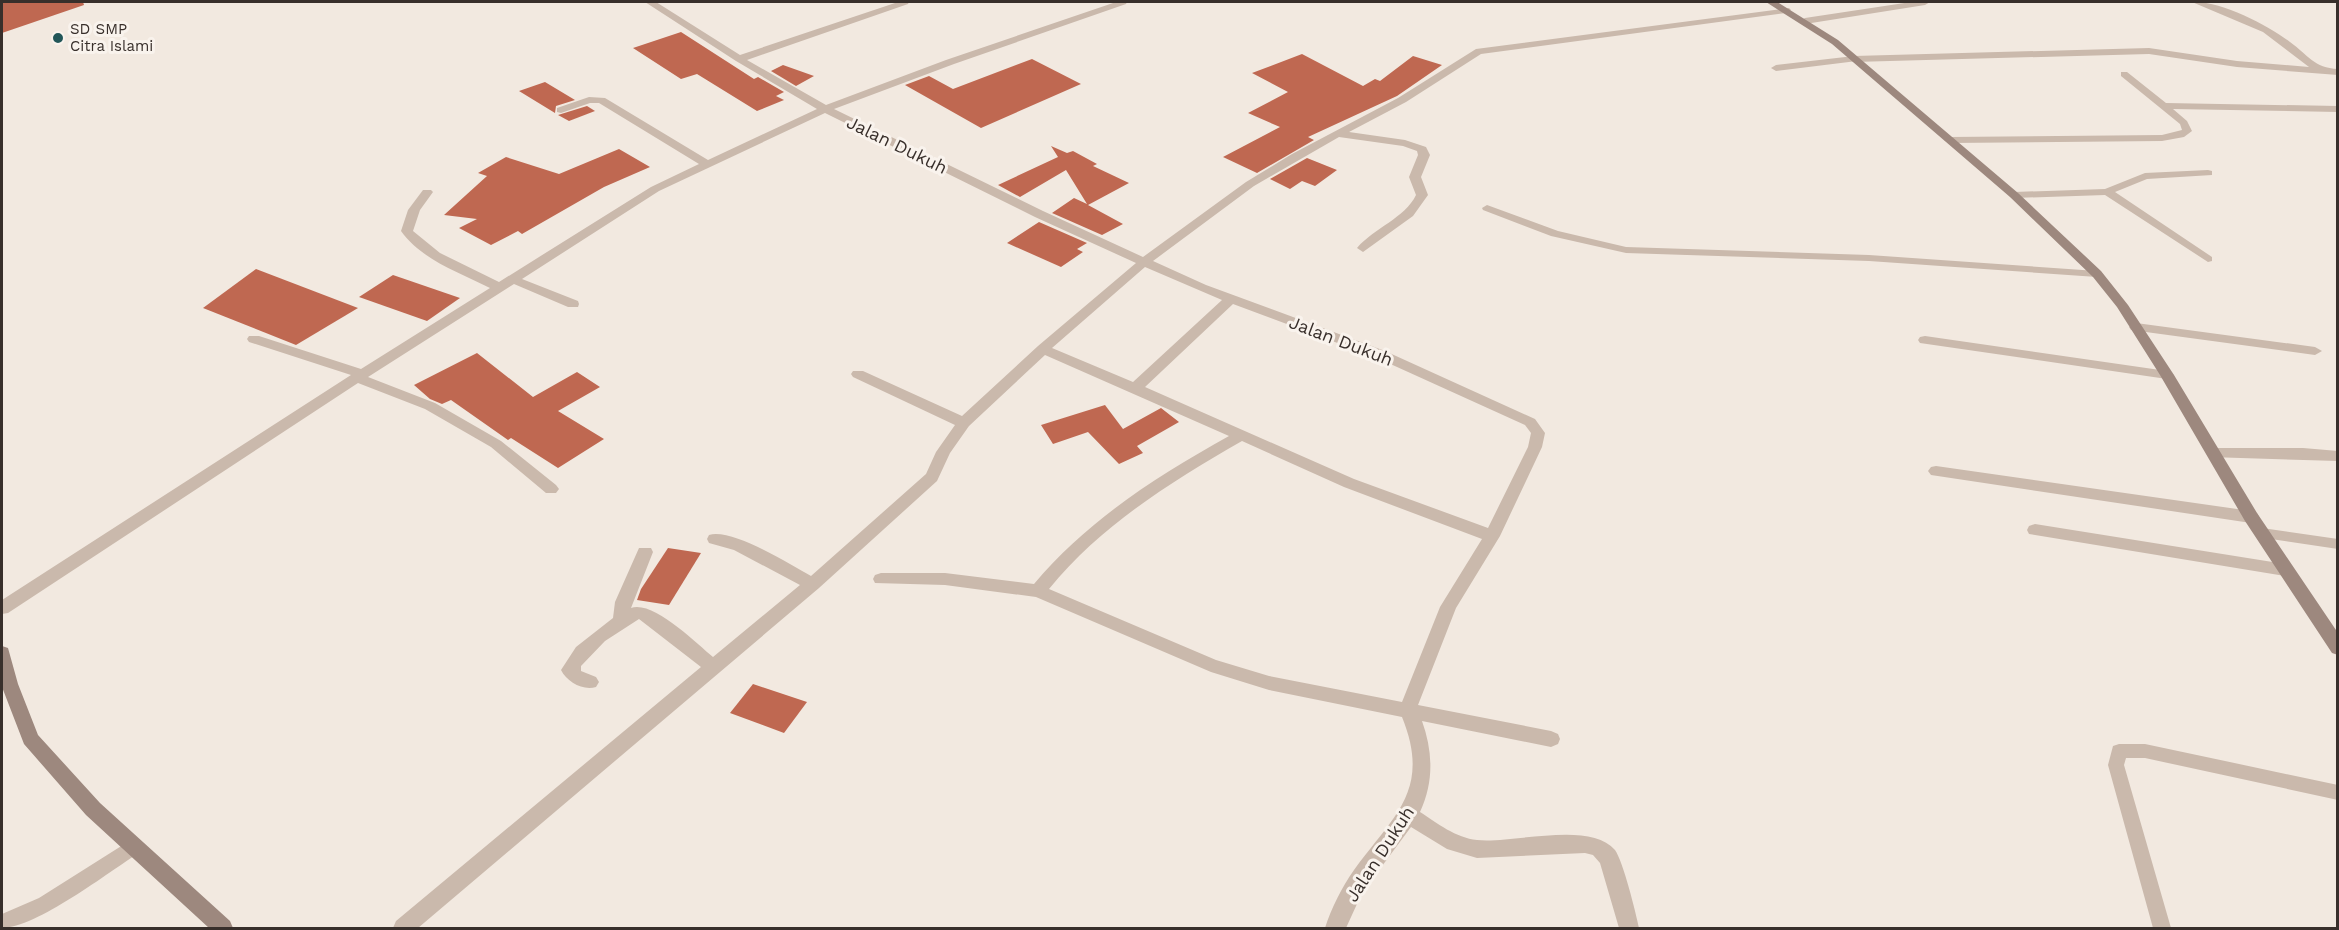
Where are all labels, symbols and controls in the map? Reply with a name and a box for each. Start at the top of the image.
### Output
place label: SD SMP Citra Islami [70,20,153,55]
marker: SD SMP Citra Islami [51,31,65,45]
street label: Jalan Dukuh [843,111,951,178]
street label: Jalan Dukuh [1286,311,1396,370]
street label: Jalan Dukuh [1341,802,1418,905]

